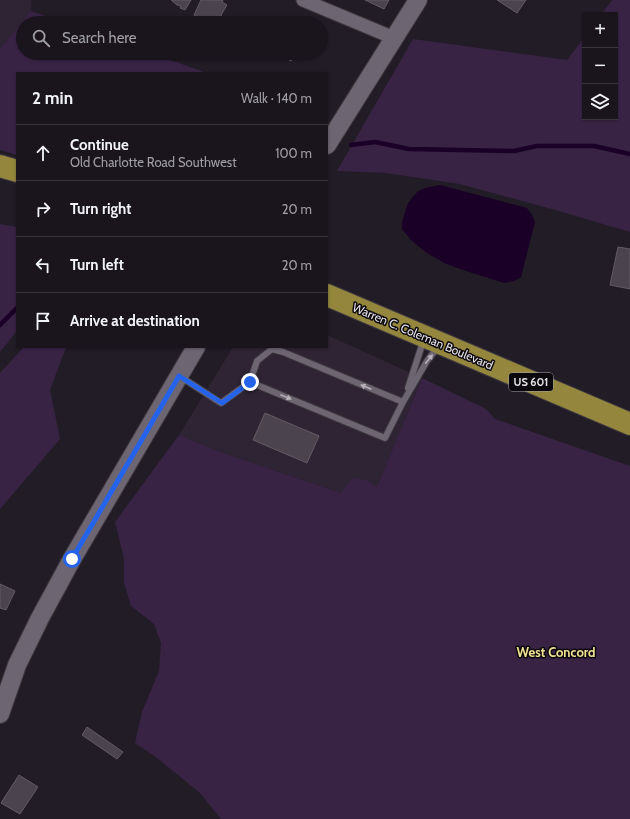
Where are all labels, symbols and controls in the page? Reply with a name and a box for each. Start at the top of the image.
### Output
map controls [582,12,618,120]
button: + [582,12,618,48]
search box [16,16,328,60]
icon: search [30,27,52,49]
text: Search here [62,29,137,47]
button: − [582,48,618,84]
button: layers [582,84,618,120]
text: 2 min [32,88,73,108]
text: Walk · 140 m [241,90,312,106]
text: Continue [70,136,129,154]
icon: ahead [32,142,54,164]
text: 100 m [275,145,312,161]
text: Old Charlotte Road Southwest [70,154,237,170]
icon: right [32,198,54,220]
text: Turn right [70,200,131,218]
text: 20 m [282,201,312,217]
icon: left [32,254,54,276]
text: Turn left [70,256,124,274]
text: 20 m [282,257,312,273]
street label: Warren C. Coleman Boulevard [350,300,496,372]
icon: arrive [32,310,54,332]
text: Arrive at destination [70,312,200,330]
one-way arrow [425,353,433,364]
route end [241,373,259,391]
road number: US 601 [509,373,553,391]
one-way arrow [360,384,372,390]
one-way arrow [281,394,292,400]
route start [63,550,81,568]
district label: West Concord [517,644,595,660]

